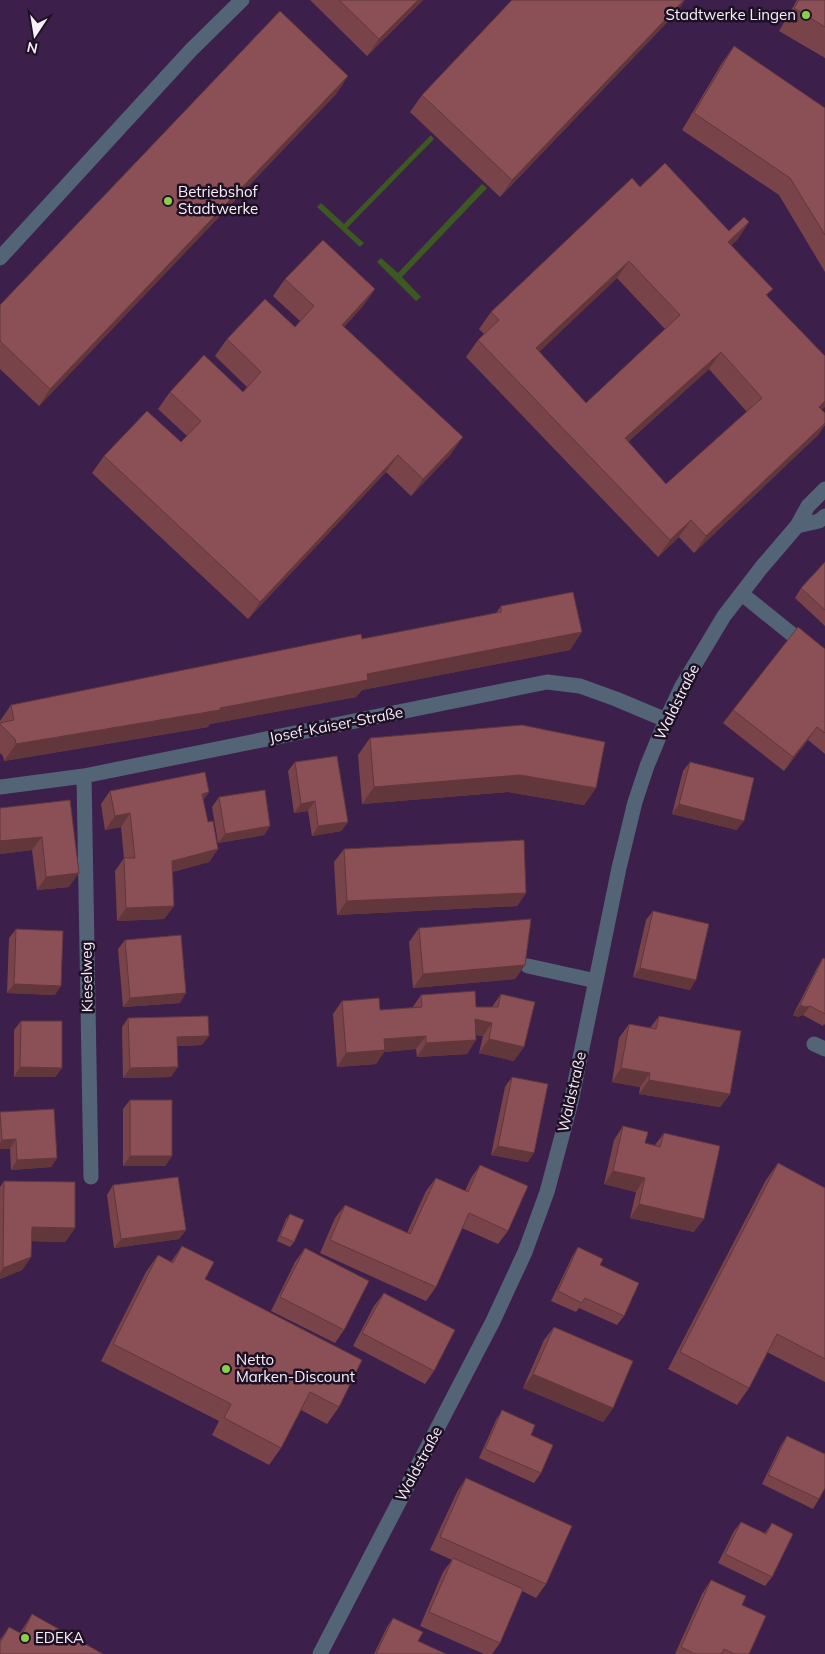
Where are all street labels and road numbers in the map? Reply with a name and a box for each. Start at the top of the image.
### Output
street label: Waldstraße [650,661,703,743]
street label: Josef-Kaiser-Straße [267,702,404,747]
street label: Kieselweg [76,942,97,1012]
street label: Waldstraße [553,1050,590,1134]
street label: Waldstraße [391,1423,446,1504]

